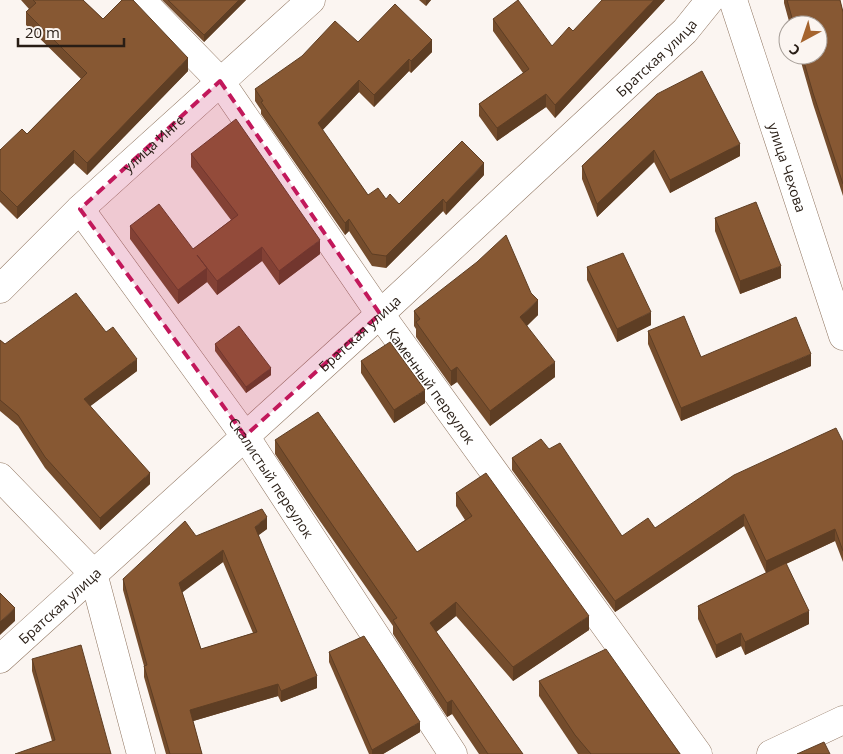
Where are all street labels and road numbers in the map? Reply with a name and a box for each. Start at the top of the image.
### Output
street label: Братская улица [611,15,701,100]
street label: улица Инге [118,110,189,176]
street label: улица Чехова [764,120,811,215]
street label: Братская улица [314,290,404,375]
street label: Каменный переулок [383,324,481,448]
street label: Скалистый переулок [225,413,319,542]
street label: Братская улица [14,563,105,648]

